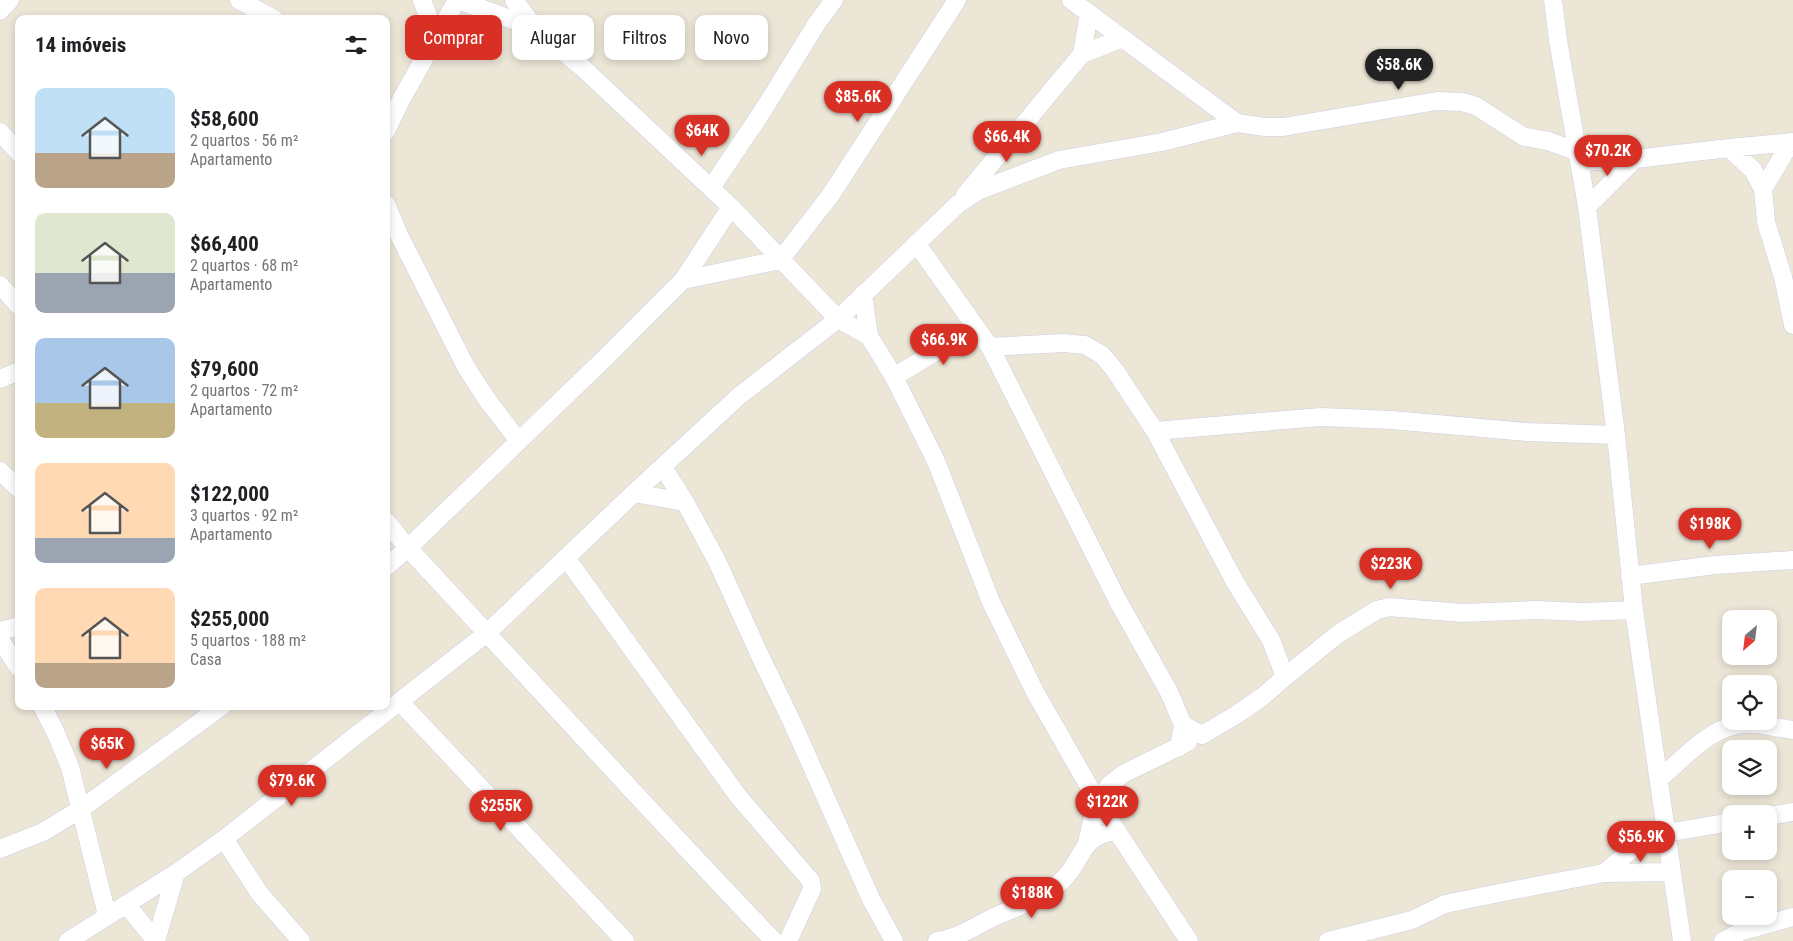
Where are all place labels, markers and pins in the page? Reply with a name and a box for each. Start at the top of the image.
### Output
pin: $58.6K [1358,48,1440,91]
pin: $85.6K [817,80,899,123]
pin: $64K [672,114,732,157]
pin: $66.4K [966,120,1048,163]
pin: $70.2K [1567,134,1649,177]
pin: $66.9K [903,324,985,366]
pin: $198K [1675,508,1745,550]
pin: $223K [1356,548,1426,590]
pin: $65K [77,728,137,770]
pin: $79.6K [251,764,333,807]
pin: $122K [1072,786,1142,828]
pin: $255K [466,790,536,832]
pin: $56.9K [1600,820,1682,863]
pin: $188K [997,876,1067,919]

